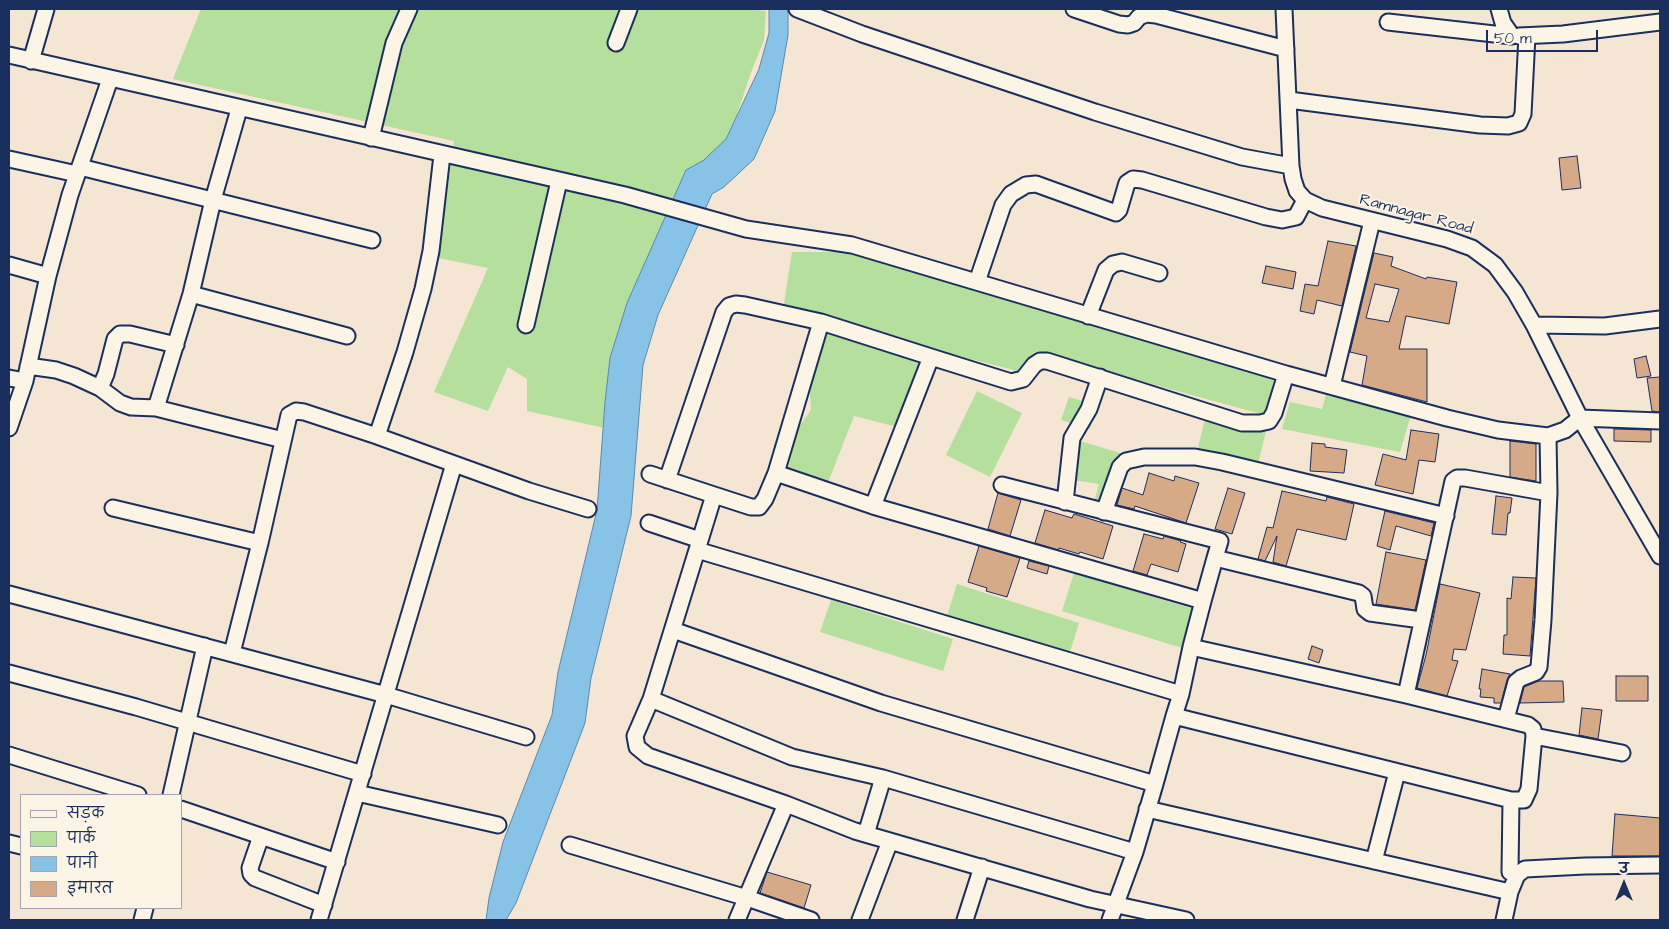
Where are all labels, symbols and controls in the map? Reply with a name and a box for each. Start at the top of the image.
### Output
scale bar [1489,20,1602,52]
text: 50 m [1494,28,1532,49]
street label: Ramnagar Road [1357,191,1475,239]
legend [20,794,182,909]
text: सड़क [67,803,104,824]
text: पार्क [67,828,95,849]
text: पानी [67,853,98,874]
north arrow [1599,859,1649,909]
text: उ [1619,859,1629,879]
text: इमारत [67,878,113,899]

